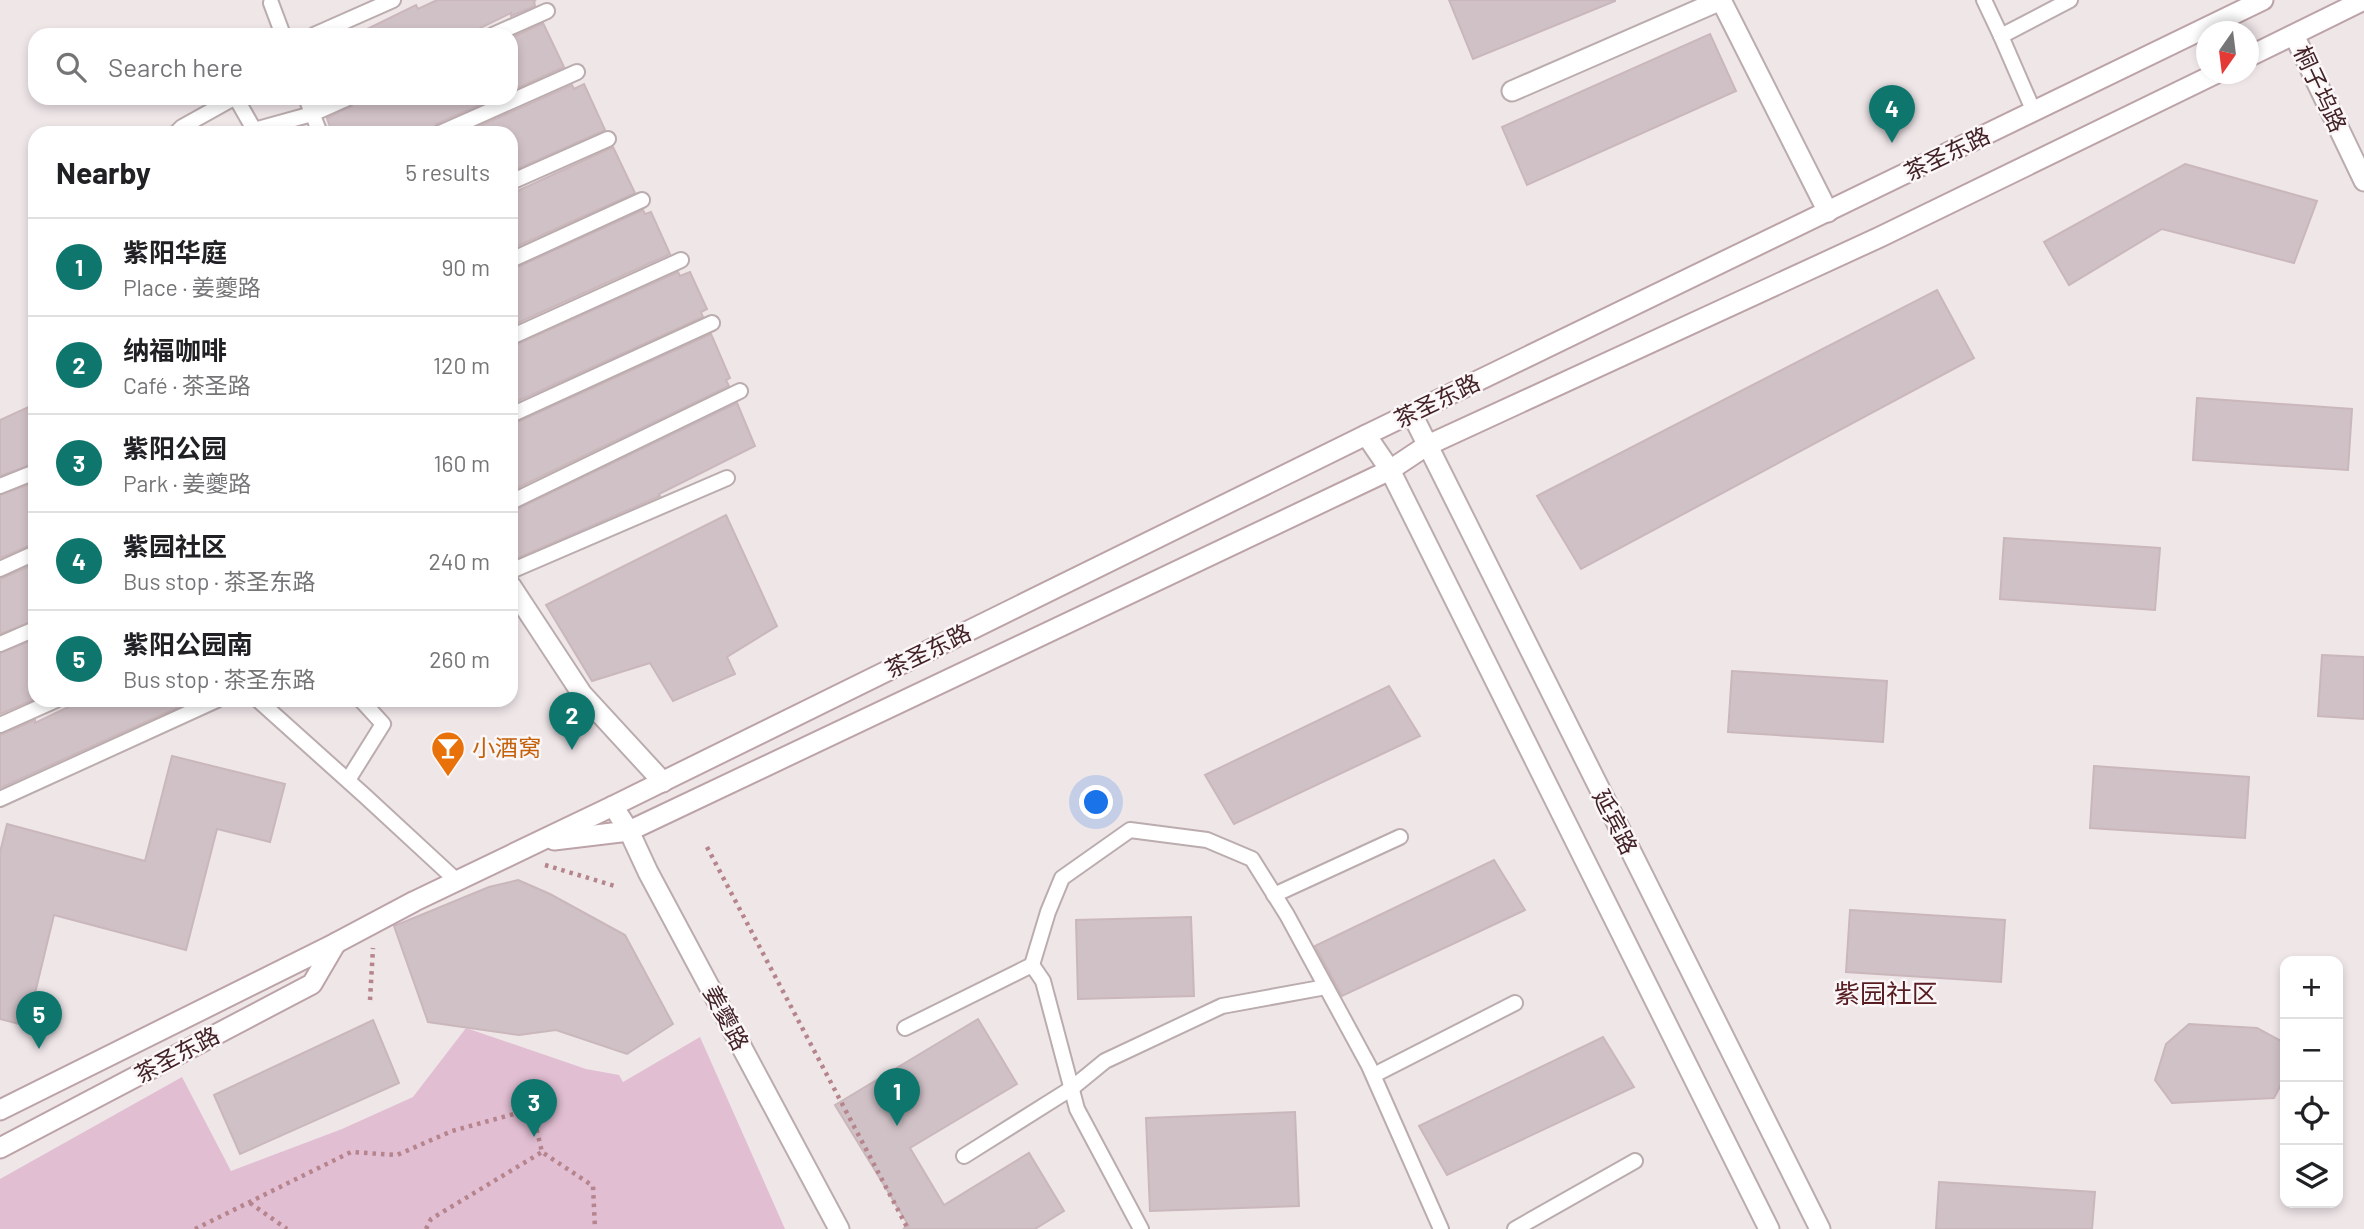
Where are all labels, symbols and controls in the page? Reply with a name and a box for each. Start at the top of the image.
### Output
north arrow [2196,21,2259,84]
search box [28,28,518,105]
street label: 桐子坞路 [2289,41,2353,136]
icon: search [52,48,90,86]
text: Search here [108,51,243,82]
pin: 4 [1869,85,1915,143]
street label: 茶圣东路 [1899,120,1994,186]
text: Nearby [56,154,151,190]
text: 5 results [405,158,490,186]
text: 紫阳华庭 [123,236,227,267]
text: 1 [75,253,83,281]
text: 90 m [441,253,490,281]
text: Place · 姜夔路 [123,273,261,301]
text: 纳福咖啡 [123,334,227,365]
text: 2 [73,351,85,379]
text: 120 m [433,351,490,379]
street label: 茶圣东路 [1389,367,1484,433]
text: Café · 茶圣路 [123,371,251,399]
text: 紫阳公园 [123,432,227,463]
text: 3 [73,449,85,477]
text: 160 m [433,449,490,477]
text: Park · 姜夔路 [123,469,251,497]
text: 紫园社区 [123,530,227,561]
text: 4 [72,547,86,575]
text: 240 m [428,547,490,575]
text: Bus stop · 茶圣东路 [123,567,315,595]
street label: 茶圣东路 [880,617,975,683]
text: 紫阳公园南 [123,628,253,659]
text: 5 [73,645,85,673]
text: 260 m [429,645,490,673]
text: Bus stop · 茶圣东路 [123,665,315,693]
pin: 2 [549,692,595,750]
bar icon: 小酒窝 [429,729,467,778]
place label: 小酒窝 [472,733,541,761]
street label: 延宾路 [1588,784,1644,859]
your location [1079,785,1113,819]
map controls [2280,956,2343,1208]
button: + [2280,956,2343,1019]
district label: 紫园社区 [1834,977,1938,1008]
street label: 姜夔路 [698,980,755,1055]
pin: 5 [16,991,62,1049]
button: − [2280,1019,2343,1082]
street label: 茶圣东路 [129,1020,224,1088]
pin: 1 [874,1068,920,1126]
pin: 3 [511,1079,557,1137]
button: locate [2280,1082,2343,1145]
button: layers [2280,1145,2343,1208]

